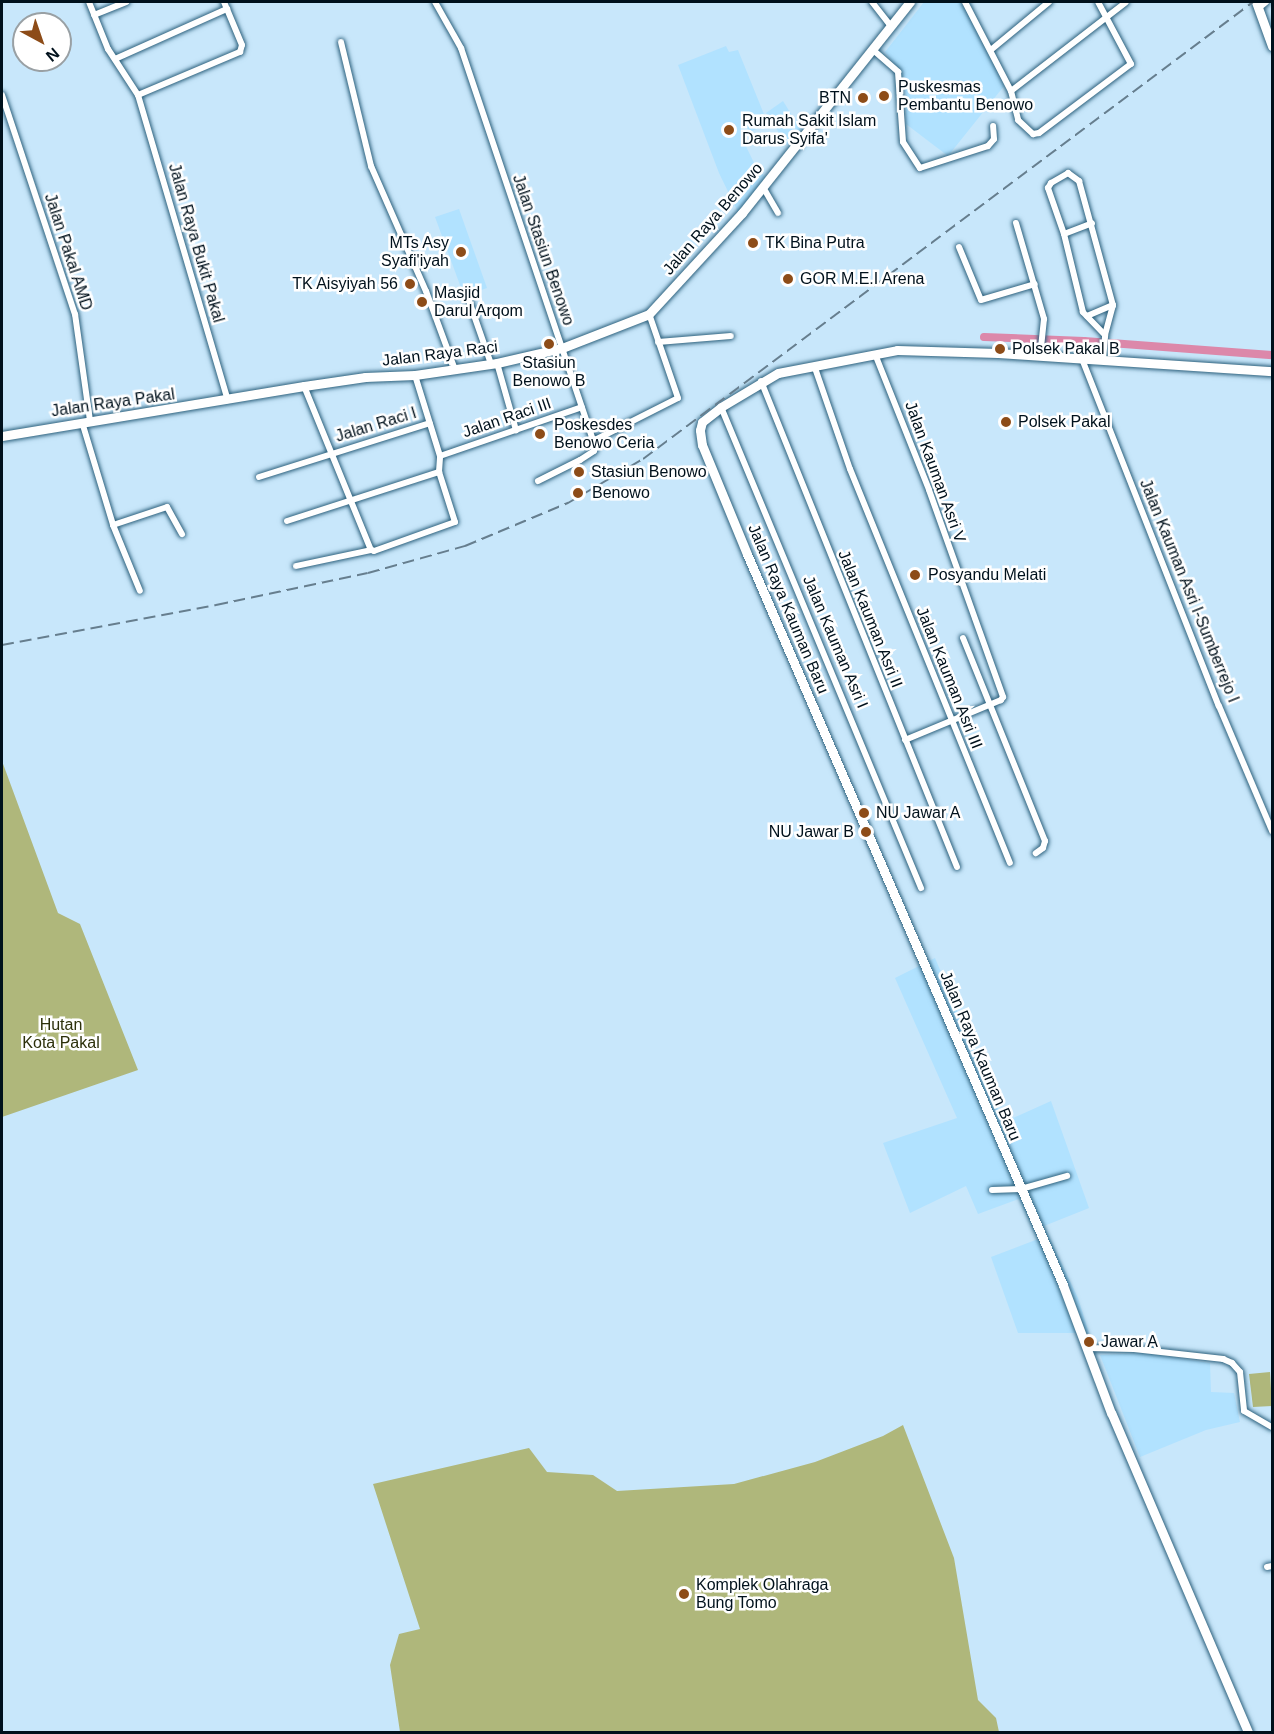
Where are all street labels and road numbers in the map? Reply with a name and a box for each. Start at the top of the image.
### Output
street label: Jalan Raya Benowo [659,159,767,279]
street label: Jalan Raya Bukit Pakal [164,161,228,325]
street label: Jalan Stasiun Benowo [508,172,578,328]
street label: Jalan Pakal AMD [40,191,96,313]
street label: Jalan Raya Raci [381,337,499,371]
street label: Jalan Raya Pakal [50,385,176,421]
street label: Jalan Raci III [460,394,554,442]
street label: Jalan Kauman Asri V [900,399,970,545]
street label: Jalan Raci I [333,404,419,446]
street label: Jalan Kauman Asri I-Sumberrejo I [1135,476,1243,706]
street label: Jalan Raya Kauman Baru [744,521,832,697]
street label: Jalan Kauman Asri II [833,547,907,691]
street label: Jalan Kauman Asri I [798,572,872,712]
street label: Jalan Kauman Asri III [912,604,986,752]
street label: Jalan Raya Kauman Baru [936,968,1024,1144]

